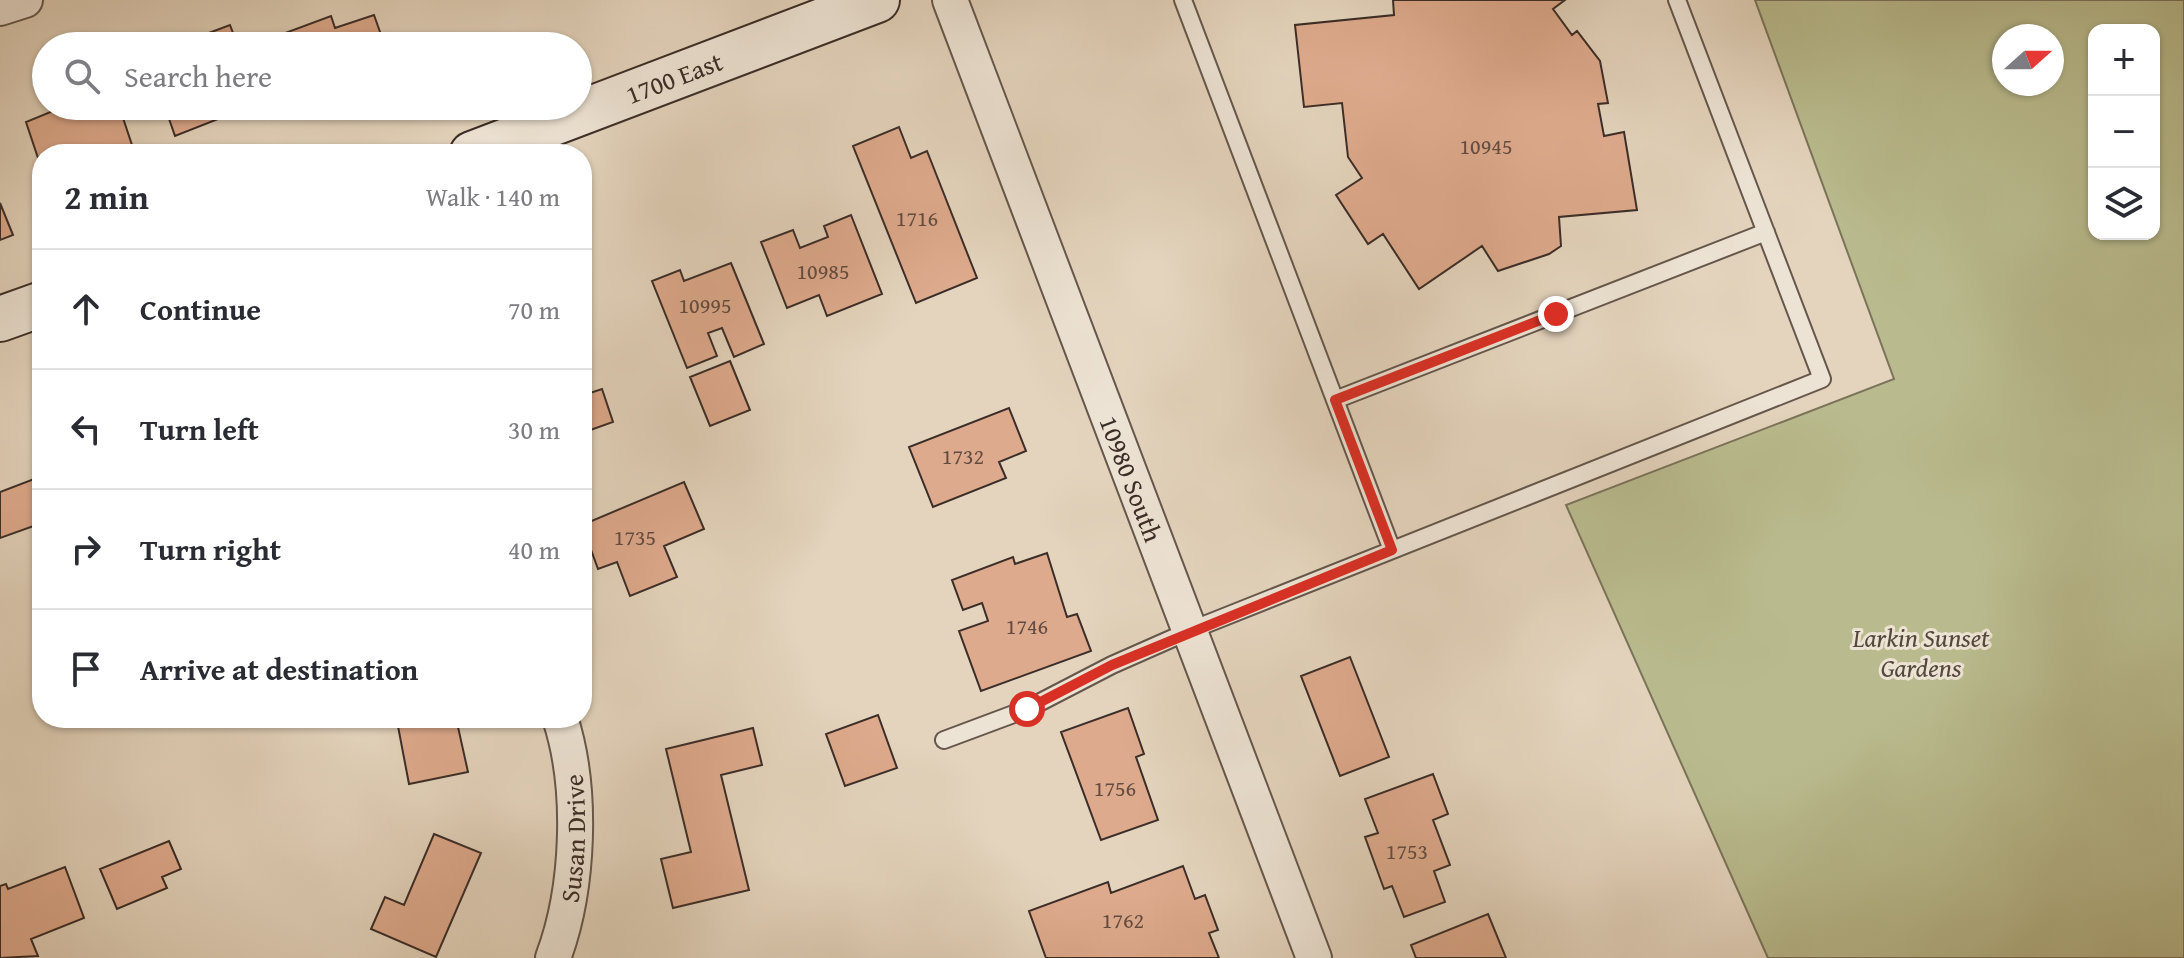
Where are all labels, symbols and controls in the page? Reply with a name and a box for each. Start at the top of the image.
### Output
north arrow [1992,24,2064,96]
map controls [2088,24,2160,240]
button: + [2088,24,2160,96]
search box [32,32,592,120]
street label: 1700 East [620,41,728,113]
icon: search [60,54,104,98]
text: Search here [124,54,272,98]
button: − [2088,96,2160,168]
house number: 10945 [1460,130,1512,162]
button: layers [2088,168,2160,240]
text: 2 min [64,172,149,221]
text: Walk · 140 m [426,177,560,216]
house number: 1716 [896,202,938,234]
house number: 10985 [797,255,849,287]
icon: ahead [64,287,108,331]
text: Continue [140,287,261,331]
house number: 10995 [679,289,731,321]
text: 70 m [508,290,560,329]
route end [1538,296,1574,332]
icon: left [64,407,108,451]
text: Turn left [140,407,259,451]
text: 30 m [508,410,560,449]
street label: 10980 South [1090,410,1174,548]
house number: 1732 [942,440,984,472]
house number: 1735 [614,521,656,553]
icon: right [64,527,108,571]
text: Turn right [140,527,281,571]
text: 40 m [508,530,560,569]
house number: 1746 [1006,610,1048,642]
park label: Larkin Sunset Gardens [1852,618,1990,687]
icon: arrive [64,647,108,691]
text: Arrive at destination [140,647,418,691]
route start [1009,691,1045,727]
street label: Susan Drive [549,772,595,905]
house number: 1756 [1094,772,1136,804]
house number: 1753 [1386,835,1428,867]
house number: 1762 [1102,904,1144,936]

